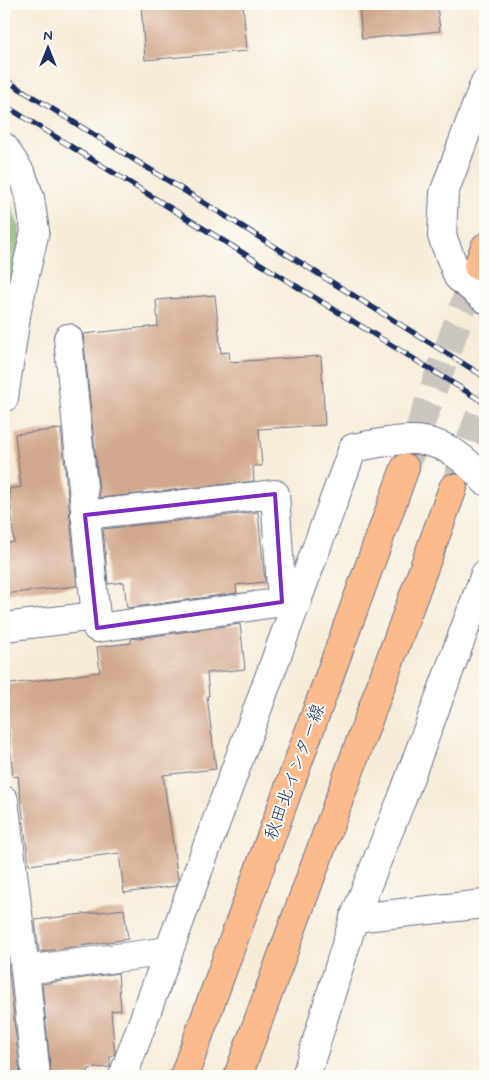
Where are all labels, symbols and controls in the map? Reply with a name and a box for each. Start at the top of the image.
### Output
north arrow [22,22,72,72]
text: N [43,27,53,45]
street label: 秋田北インター線 [259,701,331,843]

